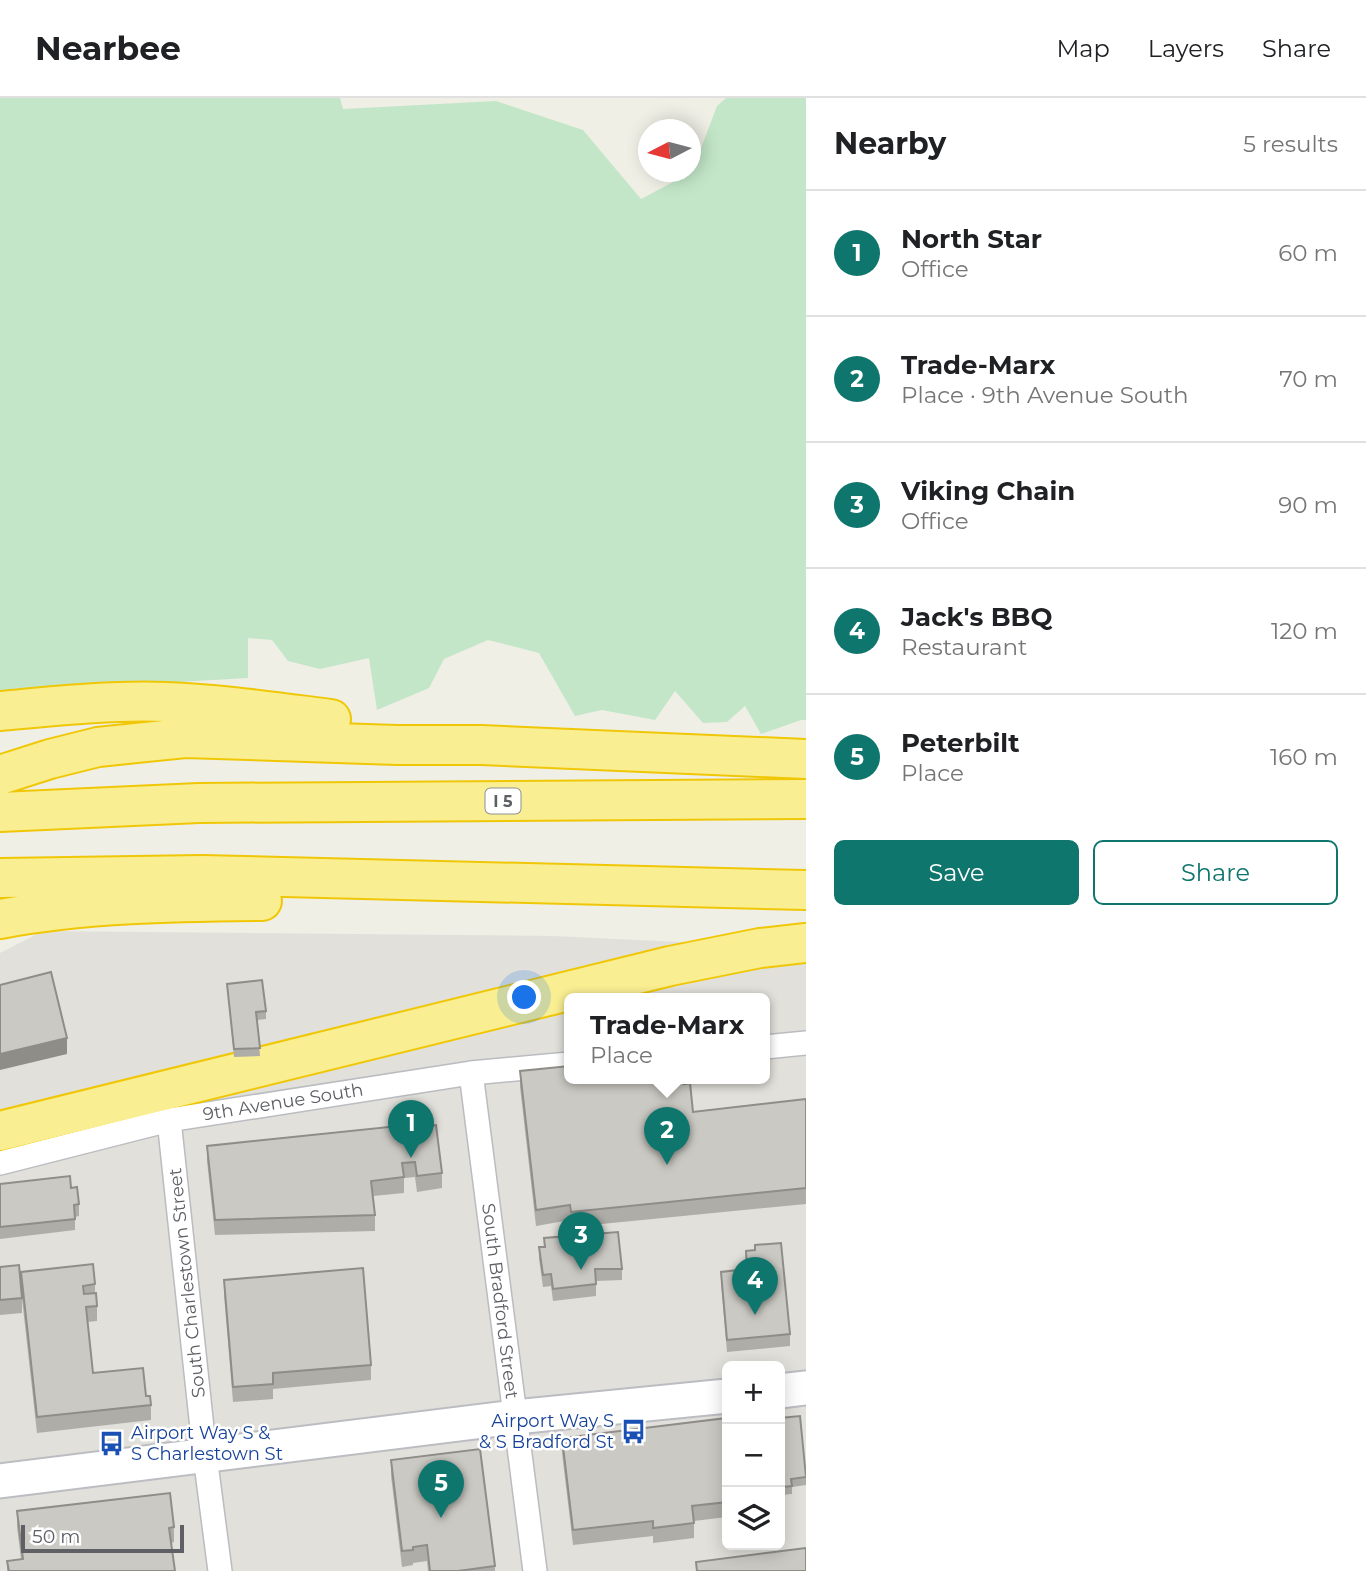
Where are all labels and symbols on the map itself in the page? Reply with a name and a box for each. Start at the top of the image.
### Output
north arrow [638,119,701,182]
road number: I 5 [486,788,520,814]
your location [507,980,541,1014]
street label: 9th Avenue South [201,1078,365,1126]
pin: 1 [388,1100,434,1158]
pin: 2 [644,1107,690,1165]
street label: South Charlestown Street [164,1167,210,1399]
street label: South Bradford Street [477,1202,523,1400]
pin: 3 [558,1212,604,1270]
pin: 4 [732,1257,778,1315]
place label: Airport Way S & S Bradford St [479,1410,614,1453]
bus stop icon: Airport Way S & S Bradford St [620,1417,648,1445]
place label: Airport Way S & S Charlestown St [131,1422,283,1465]
bus stop icon: Airport Way S & S Charlestown St [97,1429,125,1457]
pin: 5 [418,1460,464,1518]
scale bar [21,1522,184,1554]

